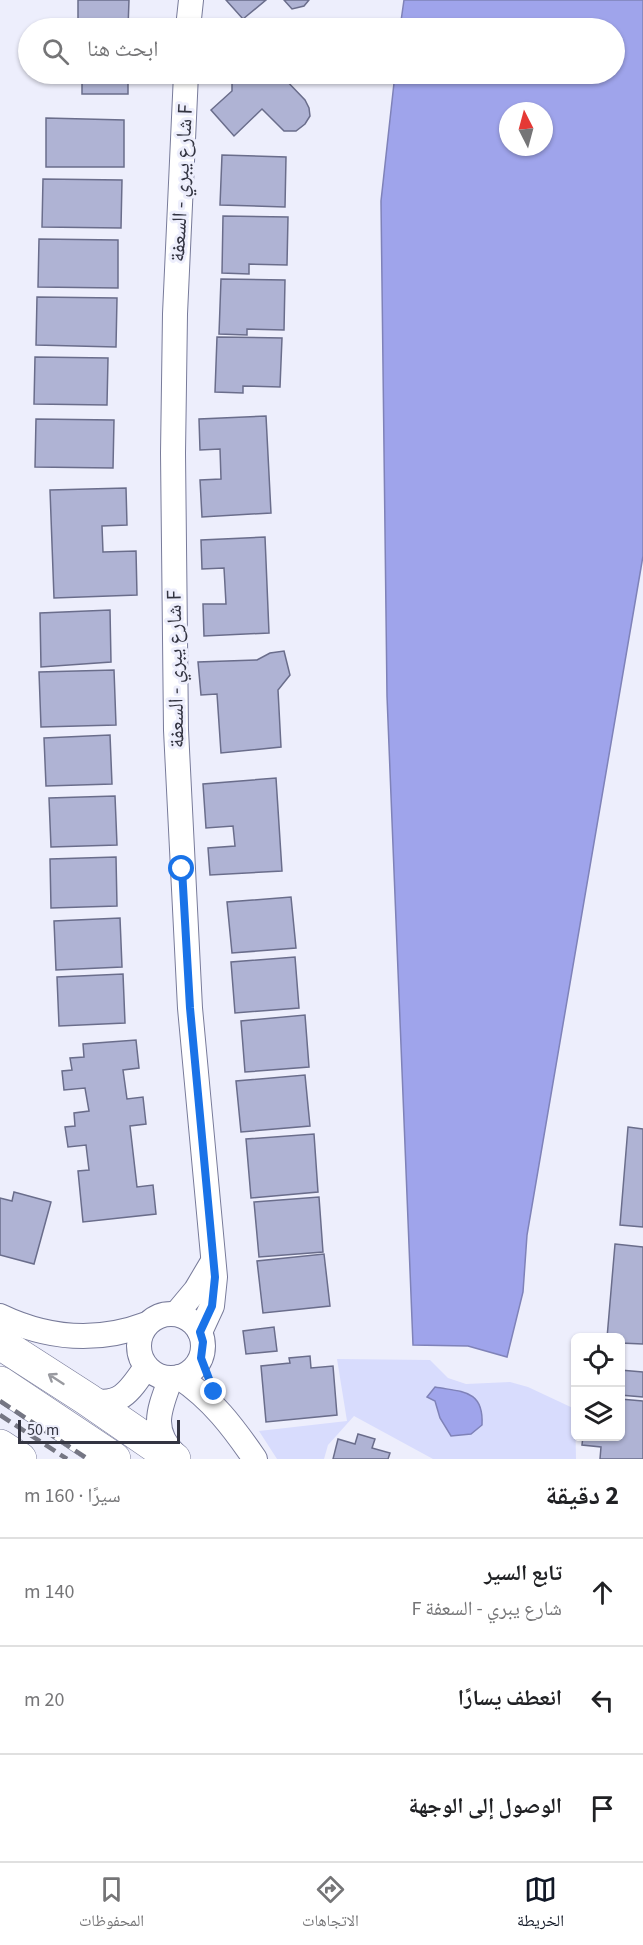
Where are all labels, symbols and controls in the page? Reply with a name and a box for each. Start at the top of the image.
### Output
search box [18,18,625,84]
text: ابحث هنا [87,33,158,65]
icon: search [39,35,72,68]
north arrow [499,102,553,156]
street label: شارع يبري - السعفة F [162,103,201,263]
street label: شارع يبري - السعفة F [159,590,193,748]
route start [168,855,194,881]
map controls [571,1333,625,1441]
button: locate [571,1333,625,1387]
one-way arrow [48,1373,65,1385]
route end [200,1378,226,1404]
button: layers [571,1387,625,1441]
scale bar [18,1417,180,1444]
text: 50 m [27,1419,59,1441]
text: 2 دقيقة [545,1477,619,1514]
text: سيرًا · 160 m [24,1482,121,1510]
text: تابع السير [484,1557,562,1589]
icon: ahead [586,1576,619,1609]
text: 140 m [24,1578,74,1606]
text: شارع يبري - السعفة F [411,1595,562,1623]
text: انعطف يسارًا [458,1682,562,1714]
icon: left [586,1684,619,1717]
text: 20 m [24,1686,64,1714]
text: الوصول إلى الوجهة [409,1790,562,1822]
icon: arrive [586,1792,619,1825]
tab: المحفوظات [79,1873,144,1936]
tab: الاتجاهات [302,1873,359,1936]
tab: الخريطة [517,1873,564,1936]

